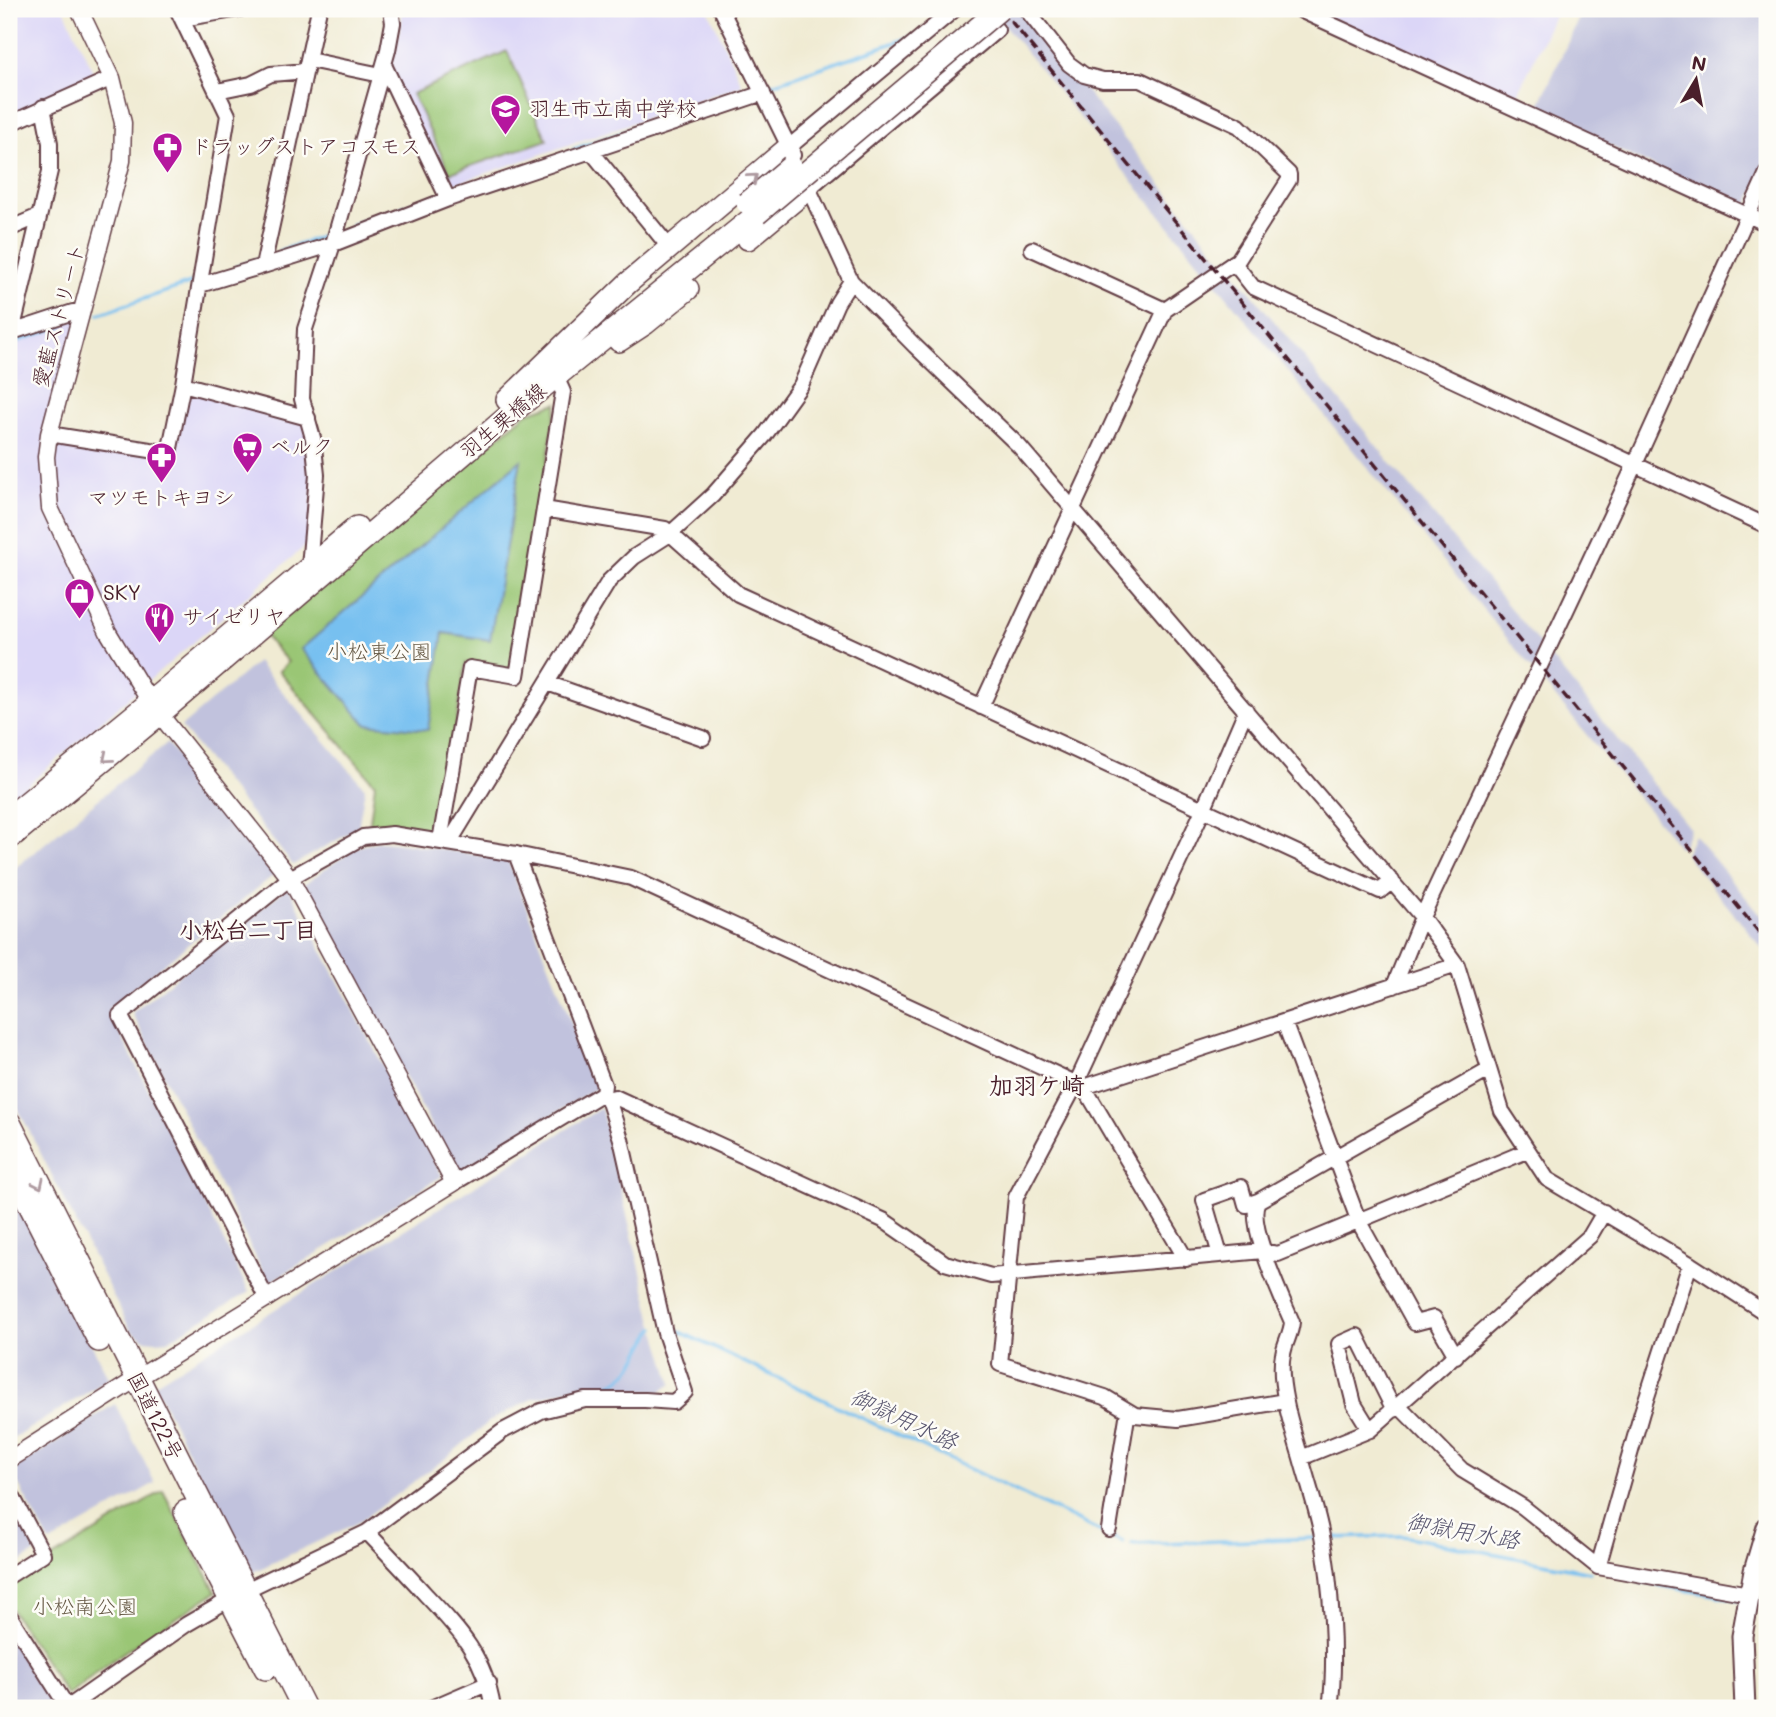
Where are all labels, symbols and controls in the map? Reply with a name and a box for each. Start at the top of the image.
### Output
north arrow [1660,46,1730,116]
text: N [1690,49,1708,76]
school or university icon: 羽生市立南中学校 [489,92,523,136]
place label: 羽生市立南中学校 [529,94,697,121]
pharmacy icon: ドラッグストアコスモス [151,130,185,174]
place label: ドラッグストアコスモス [191,132,421,159]
one-way arrow [745,173,758,186]
street label: 愛藍ストリート [25,239,90,390]
street label: 羽生栗橋線 [453,376,551,464]
supermarket icon: ベルク [230,430,264,474]
place label: ベルク [270,432,333,459]
pharmacy icon: マツモトキヨシ [144,441,178,485]
place label: マツモトキヨシ [88,483,235,510]
shop icon: SKY [63,576,97,620]
place label: SKY [103,578,141,605]
restaurant icon: サイゼリヤ [142,600,176,644]
place label: サイゼリヤ [182,602,286,629]
park label: 小松東公園 [327,637,432,664]
one-way arrow [103,749,115,762]
district label: 小松台二丁目 [179,914,317,944]
district label: 加羽ケ崎 [989,1069,1085,1100]
one-way arrow [31,1177,45,1189]
street label: 国道122号 [123,1367,190,1464]
water label: 御獄用水路 [846,1380,965,1457]
water label: 御獄用水路 [1404,1505,1524,1555]
park label: 小松南公園 [33,1592,138,1619]

